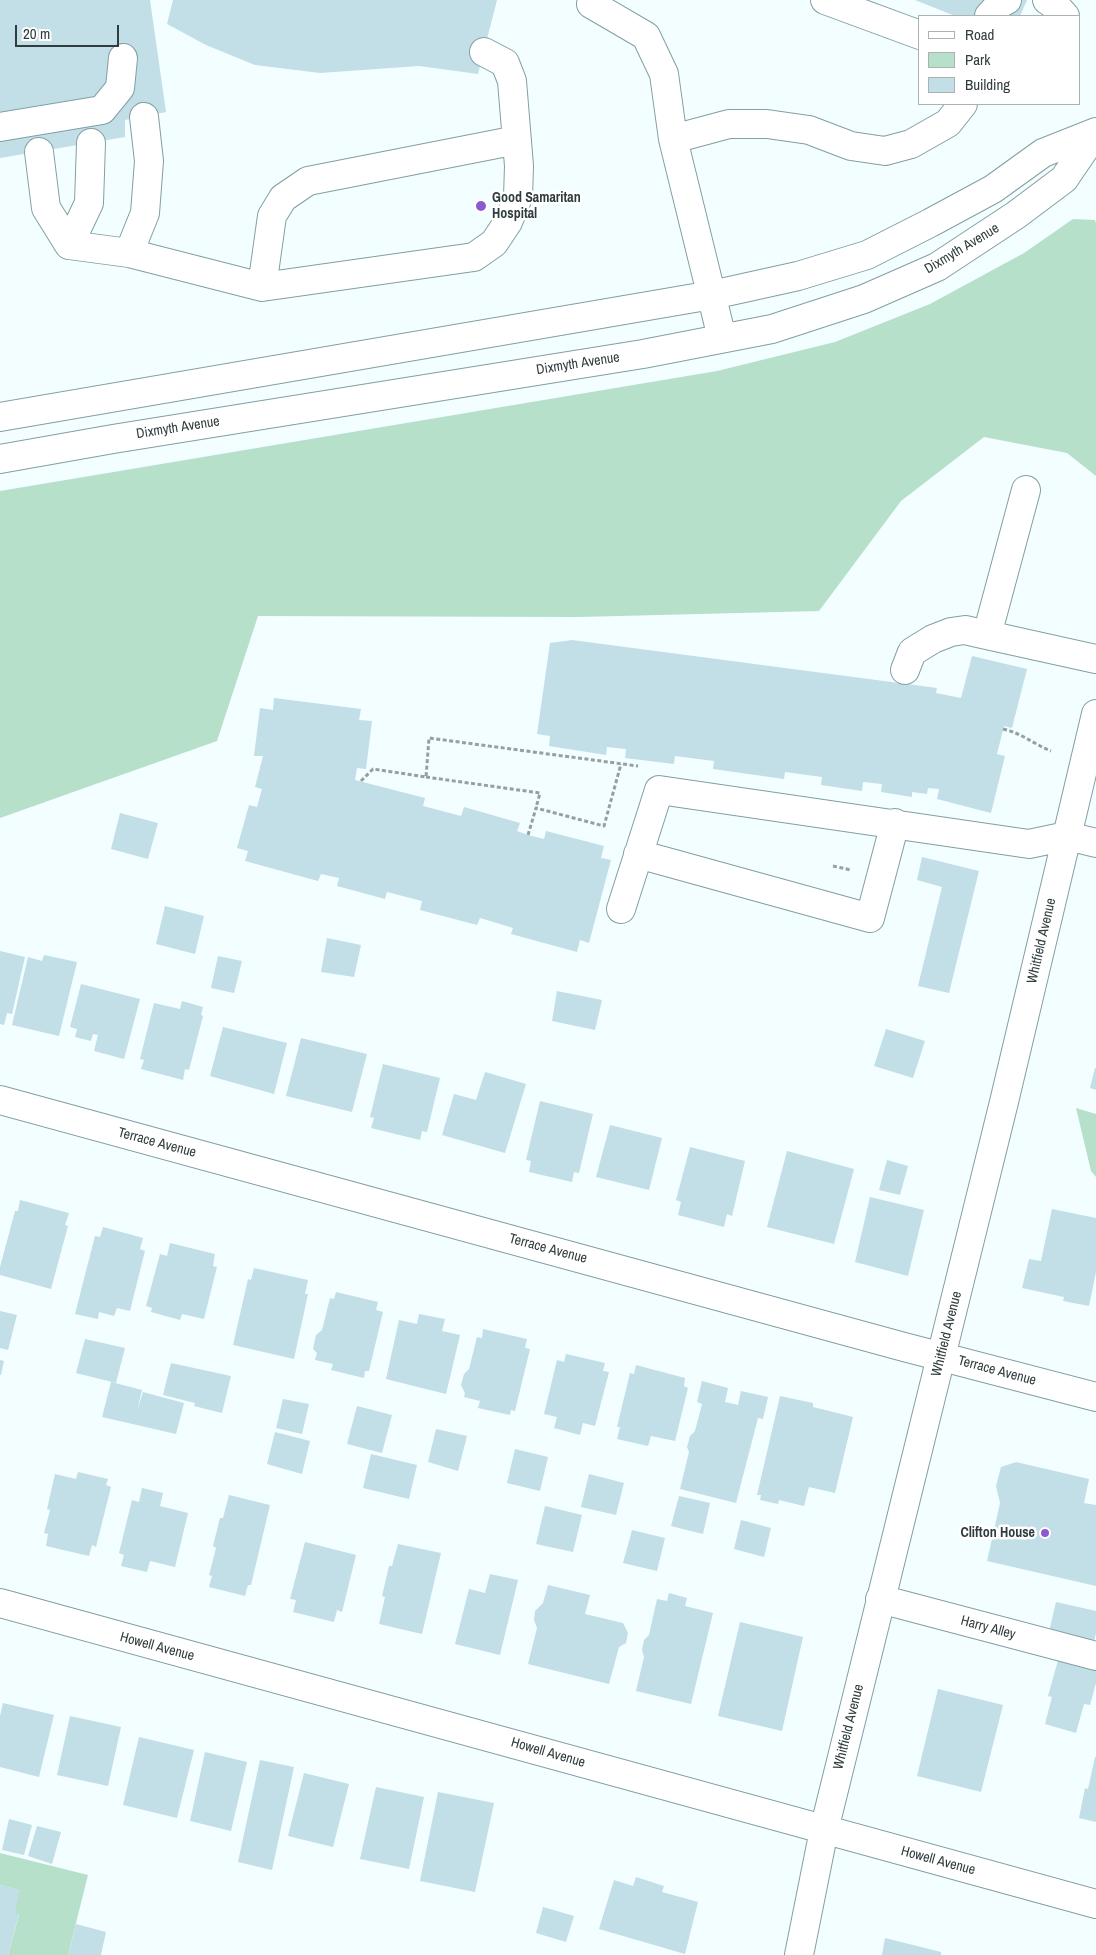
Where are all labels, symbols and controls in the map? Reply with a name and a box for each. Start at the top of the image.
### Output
scale bar [18,15,121,47]
legend [918,15,1081,105]
text: 20 m [23,23,50,44]
text: Road [965,24,994,45]
text: Park [965,49,990,70]
text: Building [965,74,1010,95]
place label: Good Samaritan Hospital [492,190,581,222]
marker: Good Samaritan Hospital [474,199,488,213]
street label: Dixmyth Avenue [922,220,1002,278]
street label: Dixmyth Avenue [535,349,621,379]
street label: Dixmyth Avenue [135,413,221,443]
street label: Whitfield Avenue [1024,897,1060,985]
street label: Terrace Avenue [116,1125,198,1161]
street label: Terrace Avenue [507,1231,589,1267]
street label: Whitfield Avenue [928,1290,966,1378]
street label: Terrace Avenue [956,1353,1038,1389]
place label: Clifton House [960,1525,1035,1541]
marker: Clifton House [1039,1527,1051,1539]
street label: Harry Alley [959,1613,1017,1643]
street label: Howell Avenue [118,1629,196,1665]
street label: Whitfield Avenue [830,1683,868,1771]
street label: Howell Avenue [509,1734,587,1772]
street label: Howell Avenue [899,1843,977,1879]

